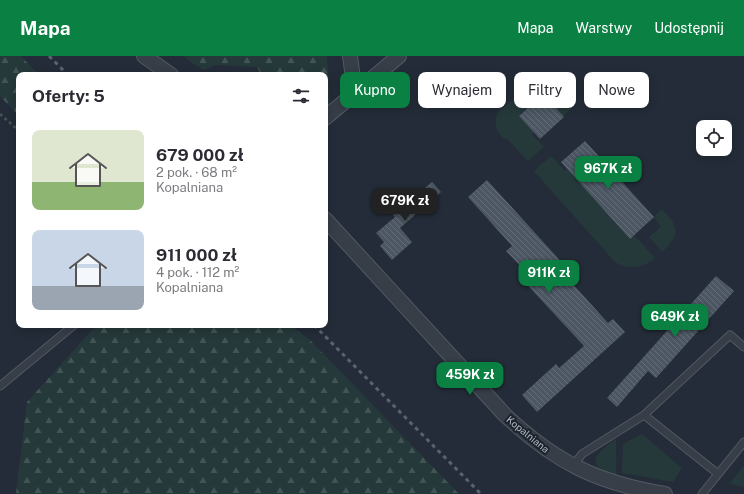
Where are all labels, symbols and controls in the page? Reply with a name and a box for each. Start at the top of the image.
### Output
text: Mapa [20,17,70,39]
text: Mapa [517,20,553,36]
text: Warstwy [575,20,632,36]
text: Udostępnij [654,20,724,36]
chip: Kupno [340,72,410,108]
chip: Wynajem [418,72,506,108]
chip: Filtry [514,72,576,108]
chip: Nowe [584,72,649,108]
icon: filters [290,85,312,107]
text: Oferty: 5 [32,86,105,106]
map controls [696,120,732,156]
button: locate [696,120,732,156]
text: 679 000 zł [156,145,244,165]
icon: home [64,146,112,194]
pin: 967K zł [571,156,645,190]
text: 967K zł [584,161,632,176]
text: 2 pok. · 68 m² [156,165,237,180]
text: Kopalniana [156,180,223,195]
pin: 679K zł [368,188,442,222]
text: 679K zł [381,193,429,208]
text: 911 000 zł [156,245,237,265]
icon: home [64,246,112,294]
pin: 911K zł [512,260,586,294]
text: 4 pok. · 112 m² [156,265,239,280]
text: 911K zł [527,265,571,280]
text: Kopalniana [156,280,223,295]
pin: 649K zł [638,304,712,338]
text: 649K zł [650,309,700,324]
pin: 459K zł [433,362,507,396]
text: 459K zł [445,367,495,382]
street label: Kopalniana [504,413,552,455]

